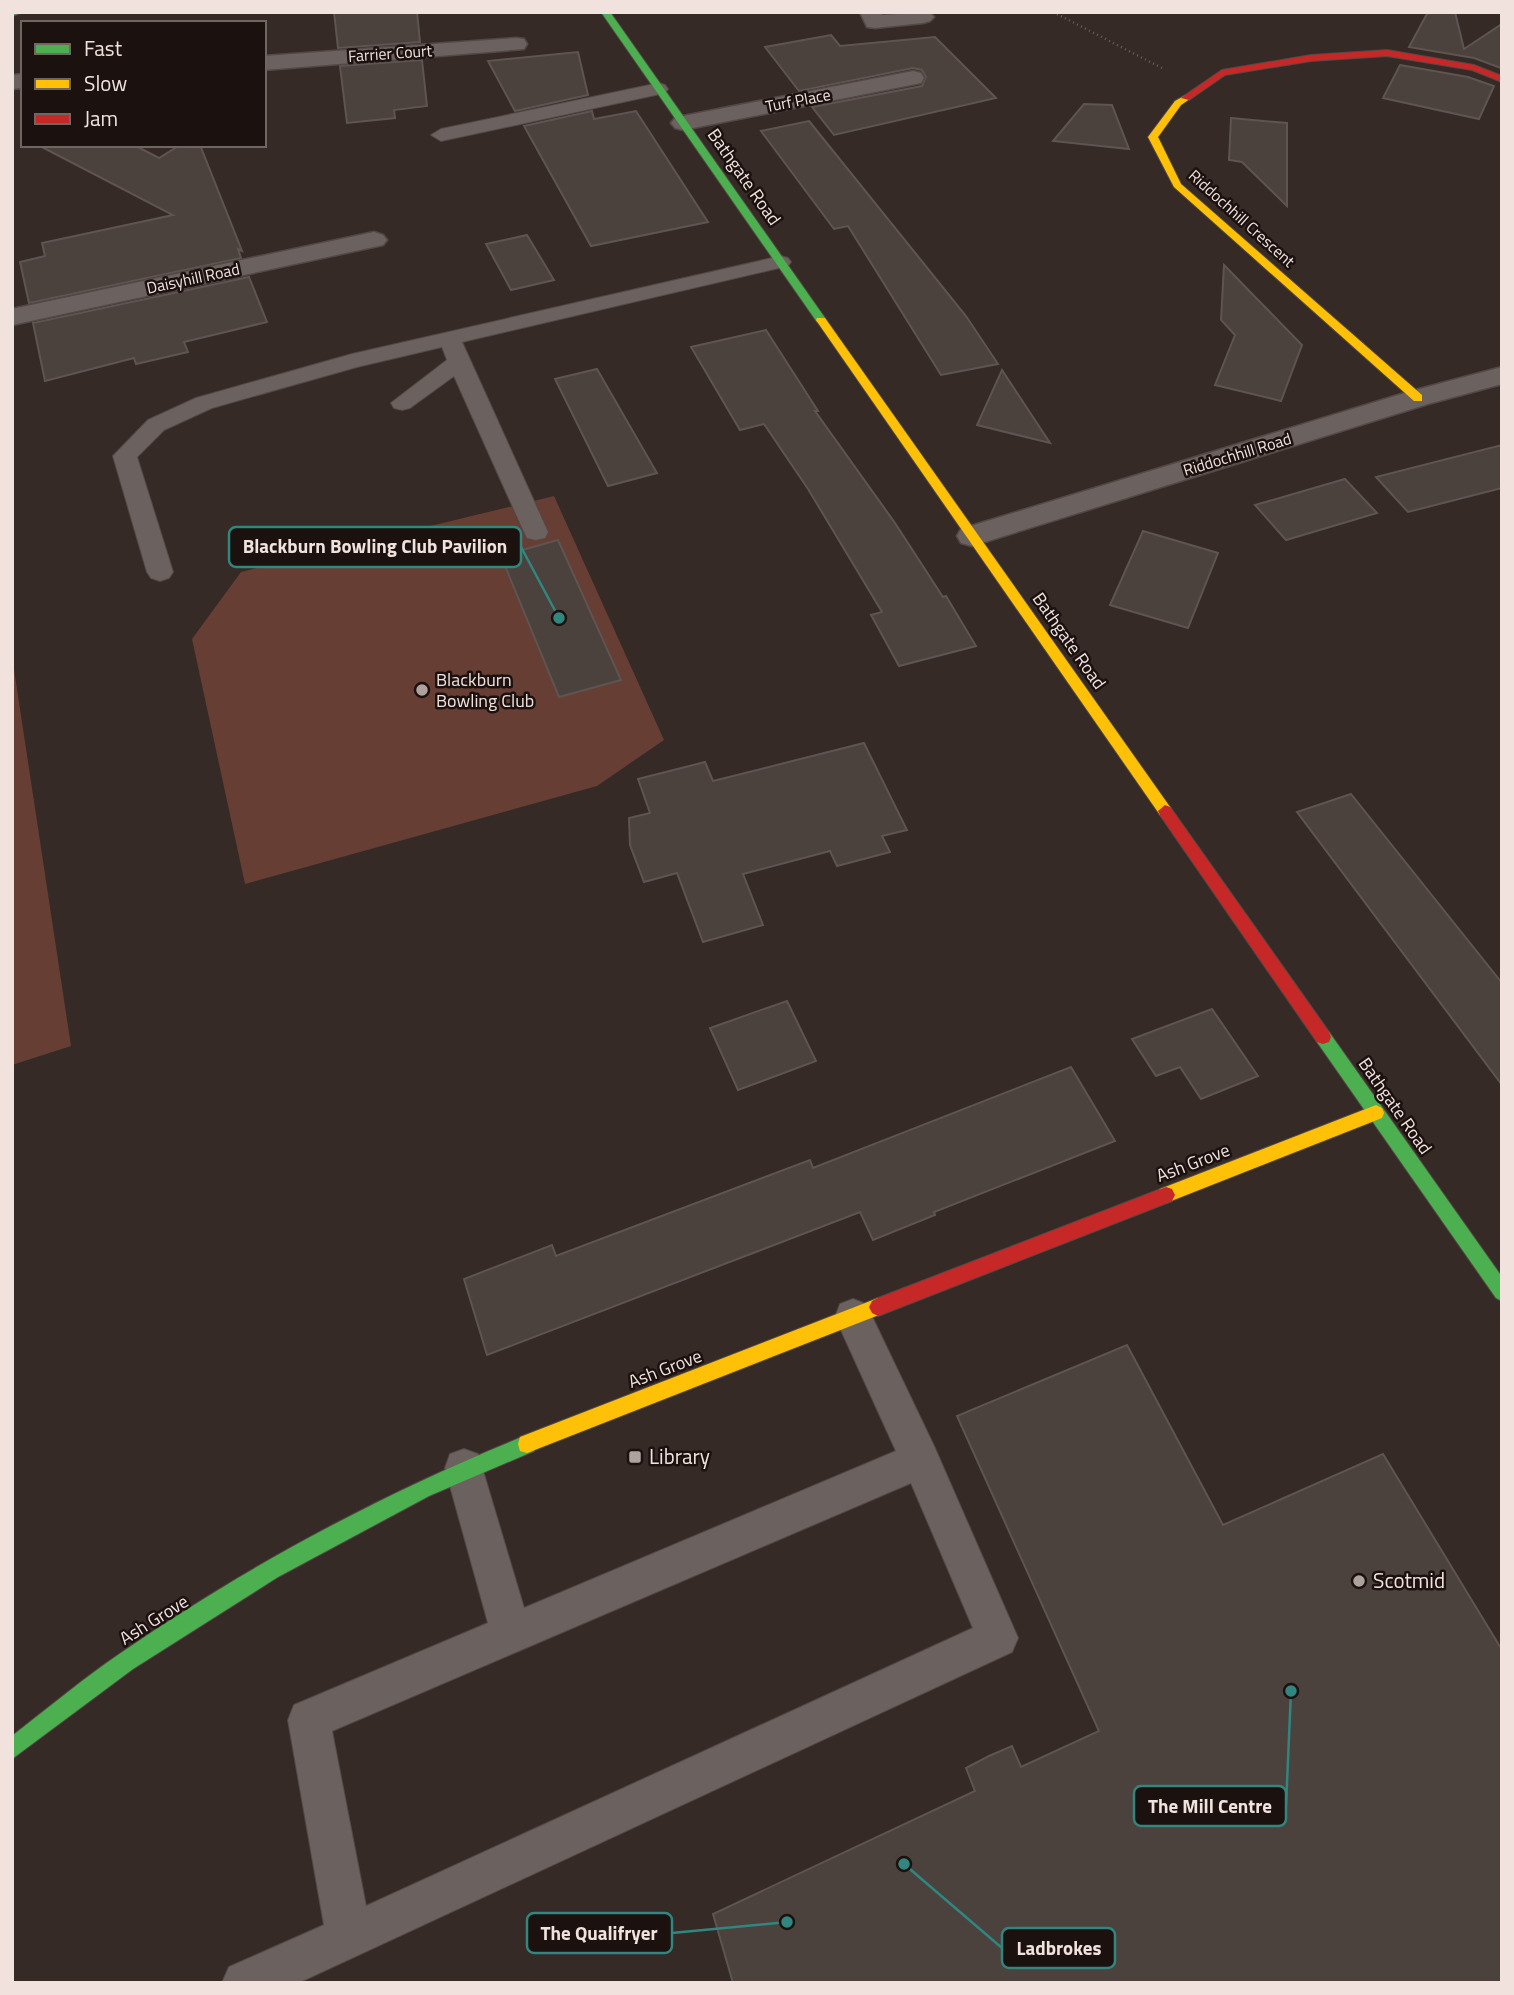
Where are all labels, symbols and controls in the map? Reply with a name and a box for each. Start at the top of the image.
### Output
legend [21,21,266,147]
text: Fast [84,32,123,64]
street label: Farrier Court [347,38,433,68]
text: Slow [84,67,127,99]
street label: Turf Place [763,82,833,118]
text: Jam [84,102,118,134]
street label: Bathgate Road [701,123,788,231]
street label: Riddochhill Crescent [1183,164,1301,273]
street label: Daisyhill Road [144,256,242,300]
street label: Riddochhill Road [1180,426,1294,482]
callout: Blackburn Bowling Club Pavilion [229,527,521,567]
text: Blackburn Bowling Club Pavilion [243,531,507,560]
street label: Bathgate Road [1026,587,1113,695]
place label: Blackburn Bowling Club [436,666,534,714]
marker: Blackburn Bowling Club [414,682,430,698]
street label: Bathgate Road [1352,1052,1439,1160]
street label: Ash Grove [1152,1136,1234,1189]
street label: Ash Grove [624,1342,706,1395]
place label: Library [649,1440,710,1472]
marker: Library [627,1449,643,1465]
place label: Scotmid [1373,1564,1445,1596]
marker: Scotmid [1351,1573,1367,1589]
street label: Ash Grove [114,1588,193,1651]
callout: The Mill Centre [1134,1786,1286,1826]
text: The Mill Centre [1148,1791,1272,1820]
callout: The Qualifryer [527,1913,672,1953]
text: The Qualifryer [541,1918,657,1947]
callout: Ladbrokes [1002,1928,1115,1968]
text: Ladbrokes [1017,1933,1101,1962]

